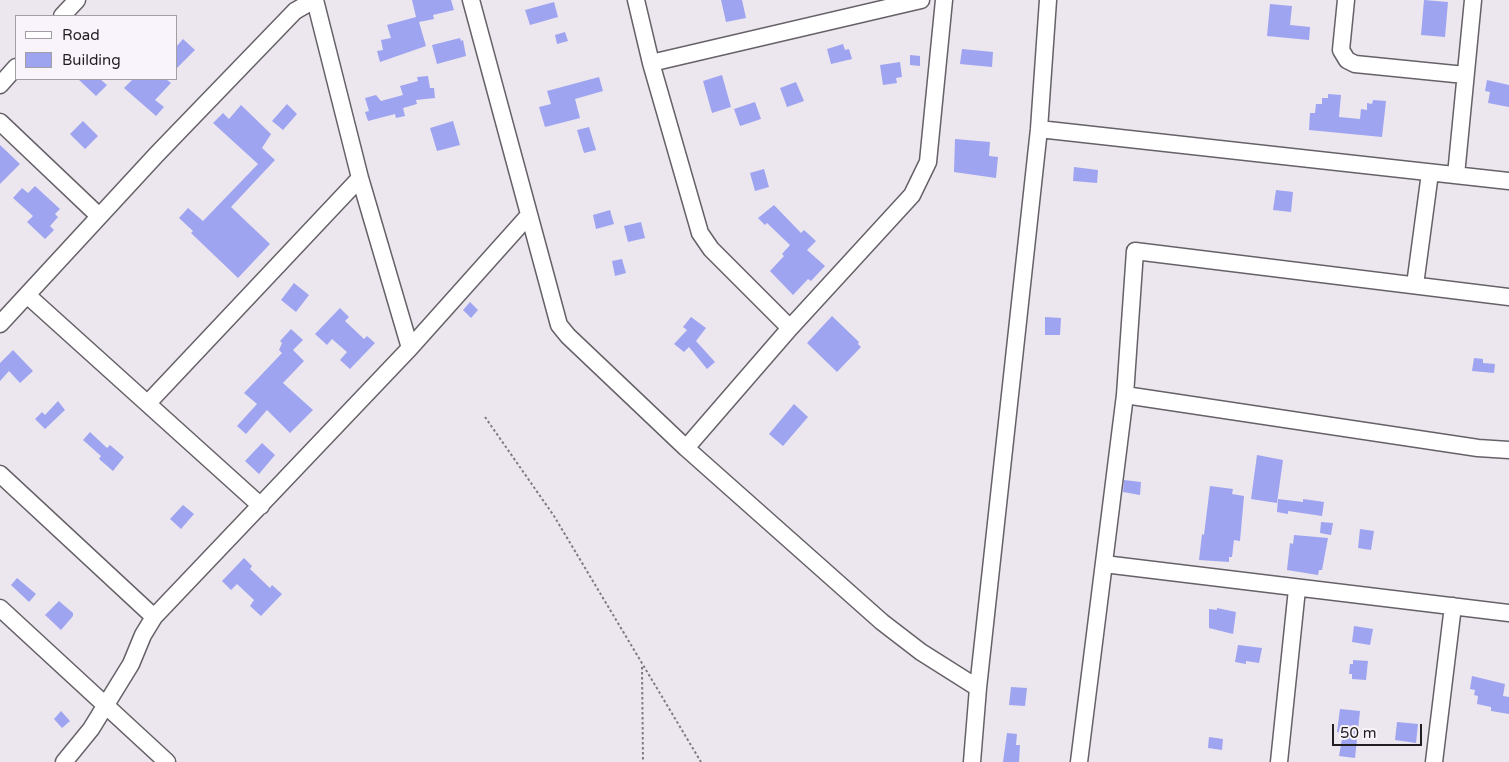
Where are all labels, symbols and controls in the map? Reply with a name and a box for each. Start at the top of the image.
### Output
legend [15,15,178,80]
text: Road [62,26,100,44]
text: Building [62,51,121,69]
scale bar [1334,714,1424,746]
text: 50 m [1340,724,1377,742]

